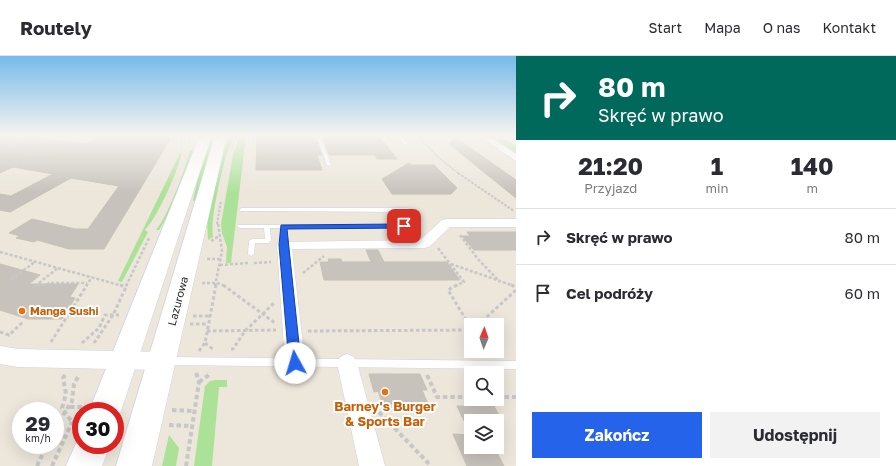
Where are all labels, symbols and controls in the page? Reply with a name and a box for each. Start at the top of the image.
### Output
text: Routely [20,16,92,39]
text: Start [649,19,682,36]
text: Mapa [704,19,741,36]
text: O nas [763,19,800,36]
text: Kontakt [822,19,876,36]
text: 80 m [598,70,666,103]
icon: right [532,72,584,124]
text: Skręć w prawo [598,104,723,126]
text: 21:20 [578,151,643,180]
text: 1 [711,151,723,180]
text: 140 [791,151,834,180]
text: Przyjazd [584,180,637,196]
text: min [705,180,728,196]
text: m [806,180,818,196]
pin [387,209,421,243]
icon: arrive [393,215,415,237]
icon: right [532,226,554,248]
text: Skręć w prawo [566,228,673,246]
text: 80 m [845,228,880,246]
street label: Lazurowa [165,275,190,327]
icon: arrive [532,282,554,304]
text: Cel podróży [566,284,653,302]
text: 60 m [845,284,880,302]
place label: Manga Sushi [30,304,98,317]
marker: Manga Sushi [17,306,27,316]
north arrow [464,318,504,358]
map controls [464,318,504,454]
position arrow [274,342,316,384]
button: search [464,366,504,406]
marker: Barney's Burger & Sports Bar [380,387,390,397]
place label: Barney's Burger & Sports Bar [334,398,436,429]
speed limit sign: 30 [72,402,124,454]
text: 29 [26,411,50,435]
button: Zakończ [532,412,702,458]
button: Udostępnij [710,412,880,458]
button: layers [464,414,504,454]
text: km/h [25,432,51,444]

